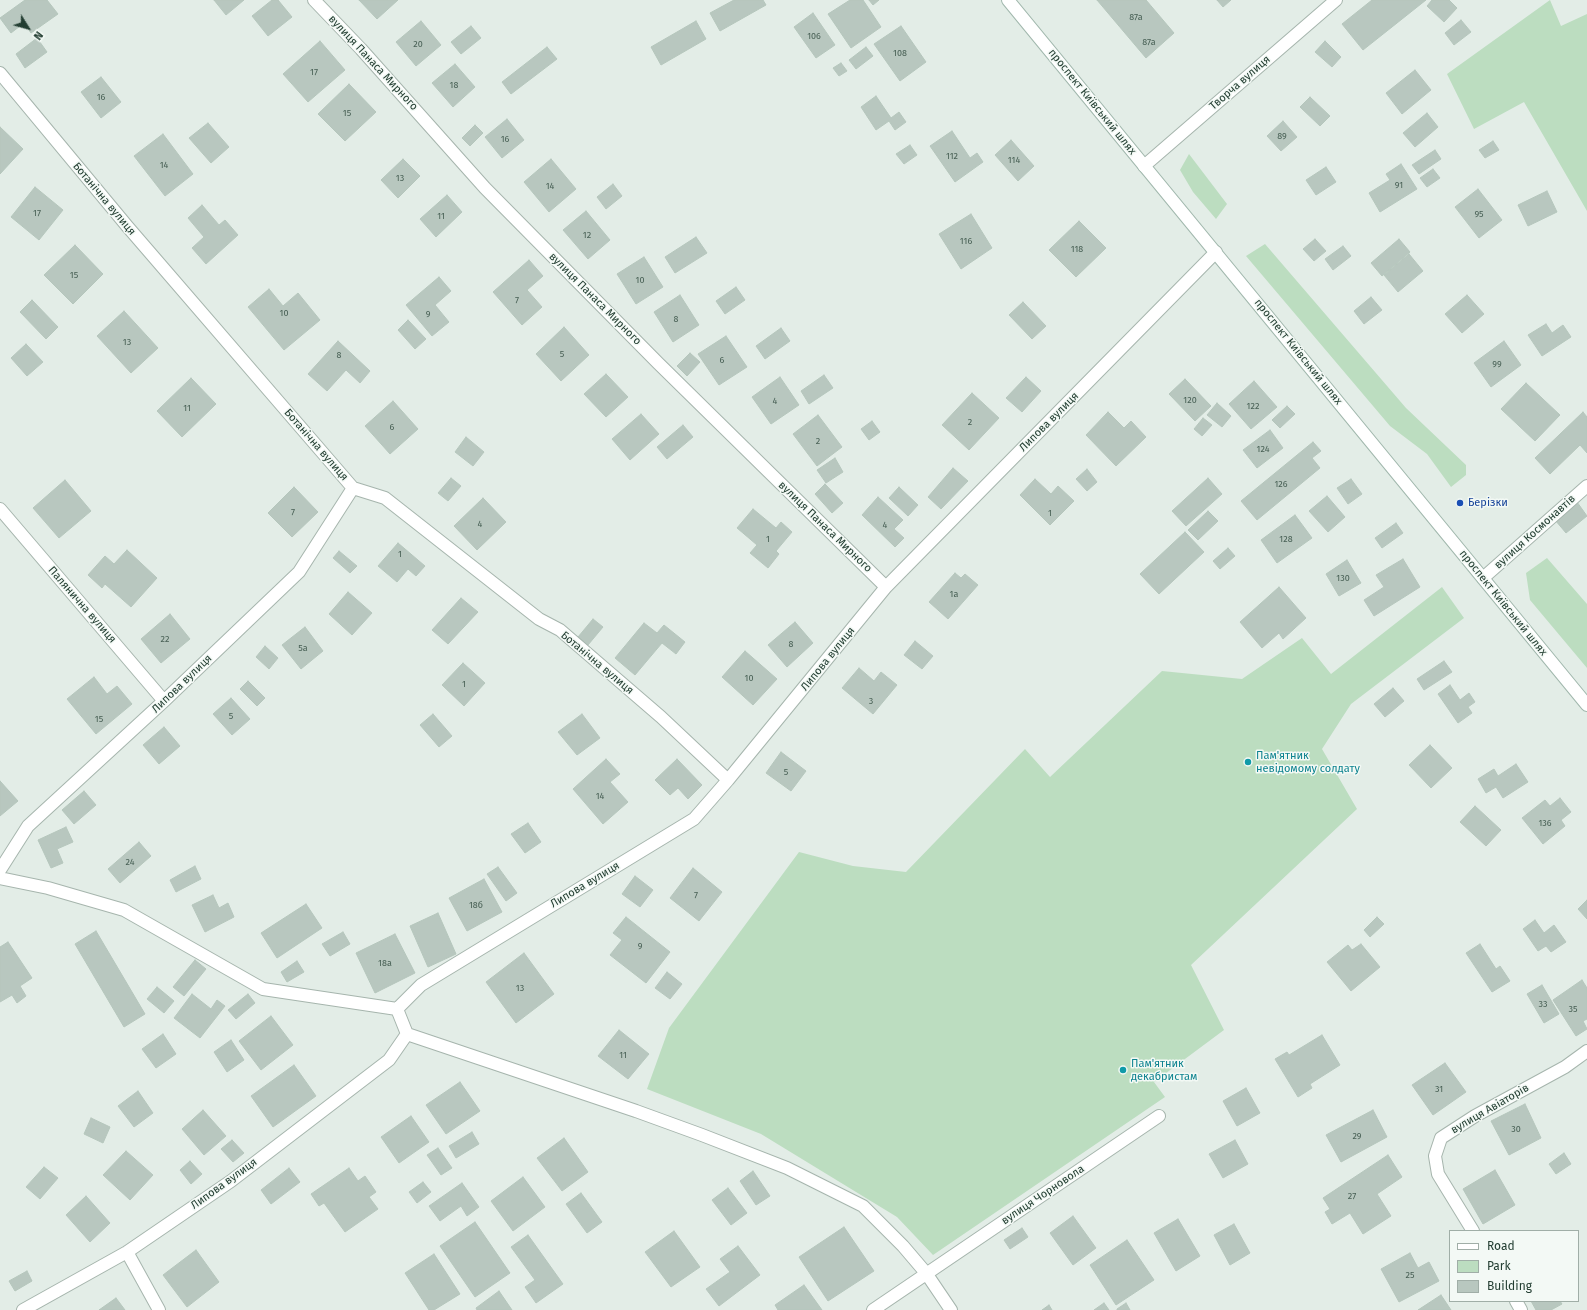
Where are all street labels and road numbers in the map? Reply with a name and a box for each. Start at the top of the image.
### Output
street label: вулиця Панаса Мирного [325,13,421,113]
street label: проспект Київський шлях [1045,46,1139,158]
street label: Творча вулиця [1207,53,1273,113]
street label: Ботанічна вулиця [70,160,138,238]
street label: вулиця Панаса Мирного [546,250,644,348]
street label: проспект Київський шлях [1251,296,1345,408]
street label: Липова вулиця [1017,390,1081,454]
street label: Ботанічна вулиця [281,406,351,484]
street label: вулиця Панаса Мирного [775,479,875,575]
street label: вулиця Космонавтів [1492,492,1578,572]
street label: проспект Київський шлях [1456,547,1550,659]
street label: Палянична вулиця [45,564,119,646]
street label: Липова вулиця [798,624,858,694]
street label: Ботанічна вулиця [558,629,636,697]
street label: Липова вулиця [149,652,215,716]
street label: Липова вулиця [548,859,622,911]
street label: вулиця Авіаторів [1449,1081,1531,1137]
street label: Липова вулиця [188,1156,260,1212]
street label: вулиця Чорновола [999,1162,1087,1228]

